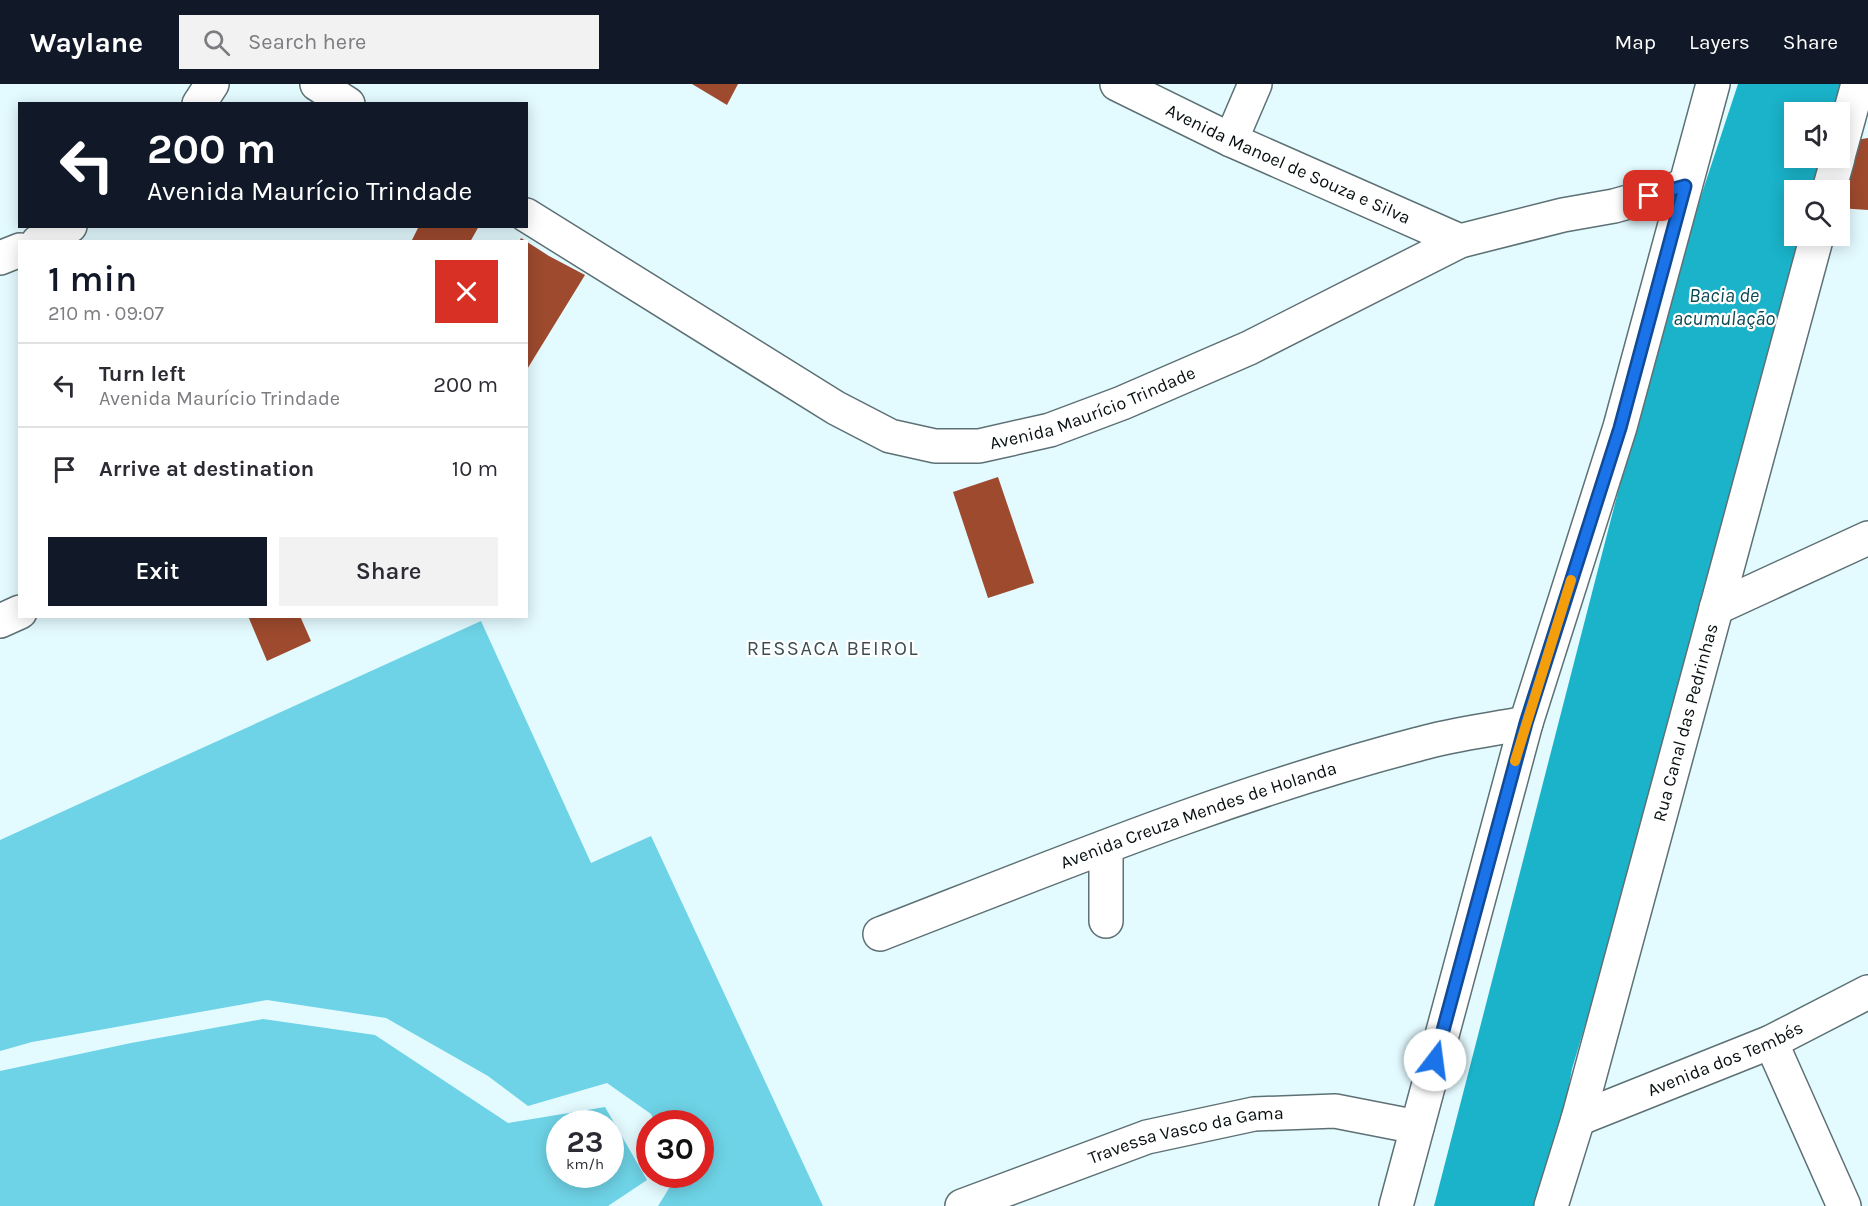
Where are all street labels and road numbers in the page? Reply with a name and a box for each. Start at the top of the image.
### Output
street label: Avenida Manoel de Souza e Silva [1162,99,1414,229]
street label: Avenida Maurício Trindade [988,362,1199,454]
street label: Rua Canal das Pedrinhas [1648,621,1723,824]
street label: Avenida Creuza Mendes de Holanda [1057,757,1339,874]
street label: Avenida dos Tembés [1644,1016,1807,1101]
street label: Travessa Vasco da Gama [1085,1102,1284,1169]

